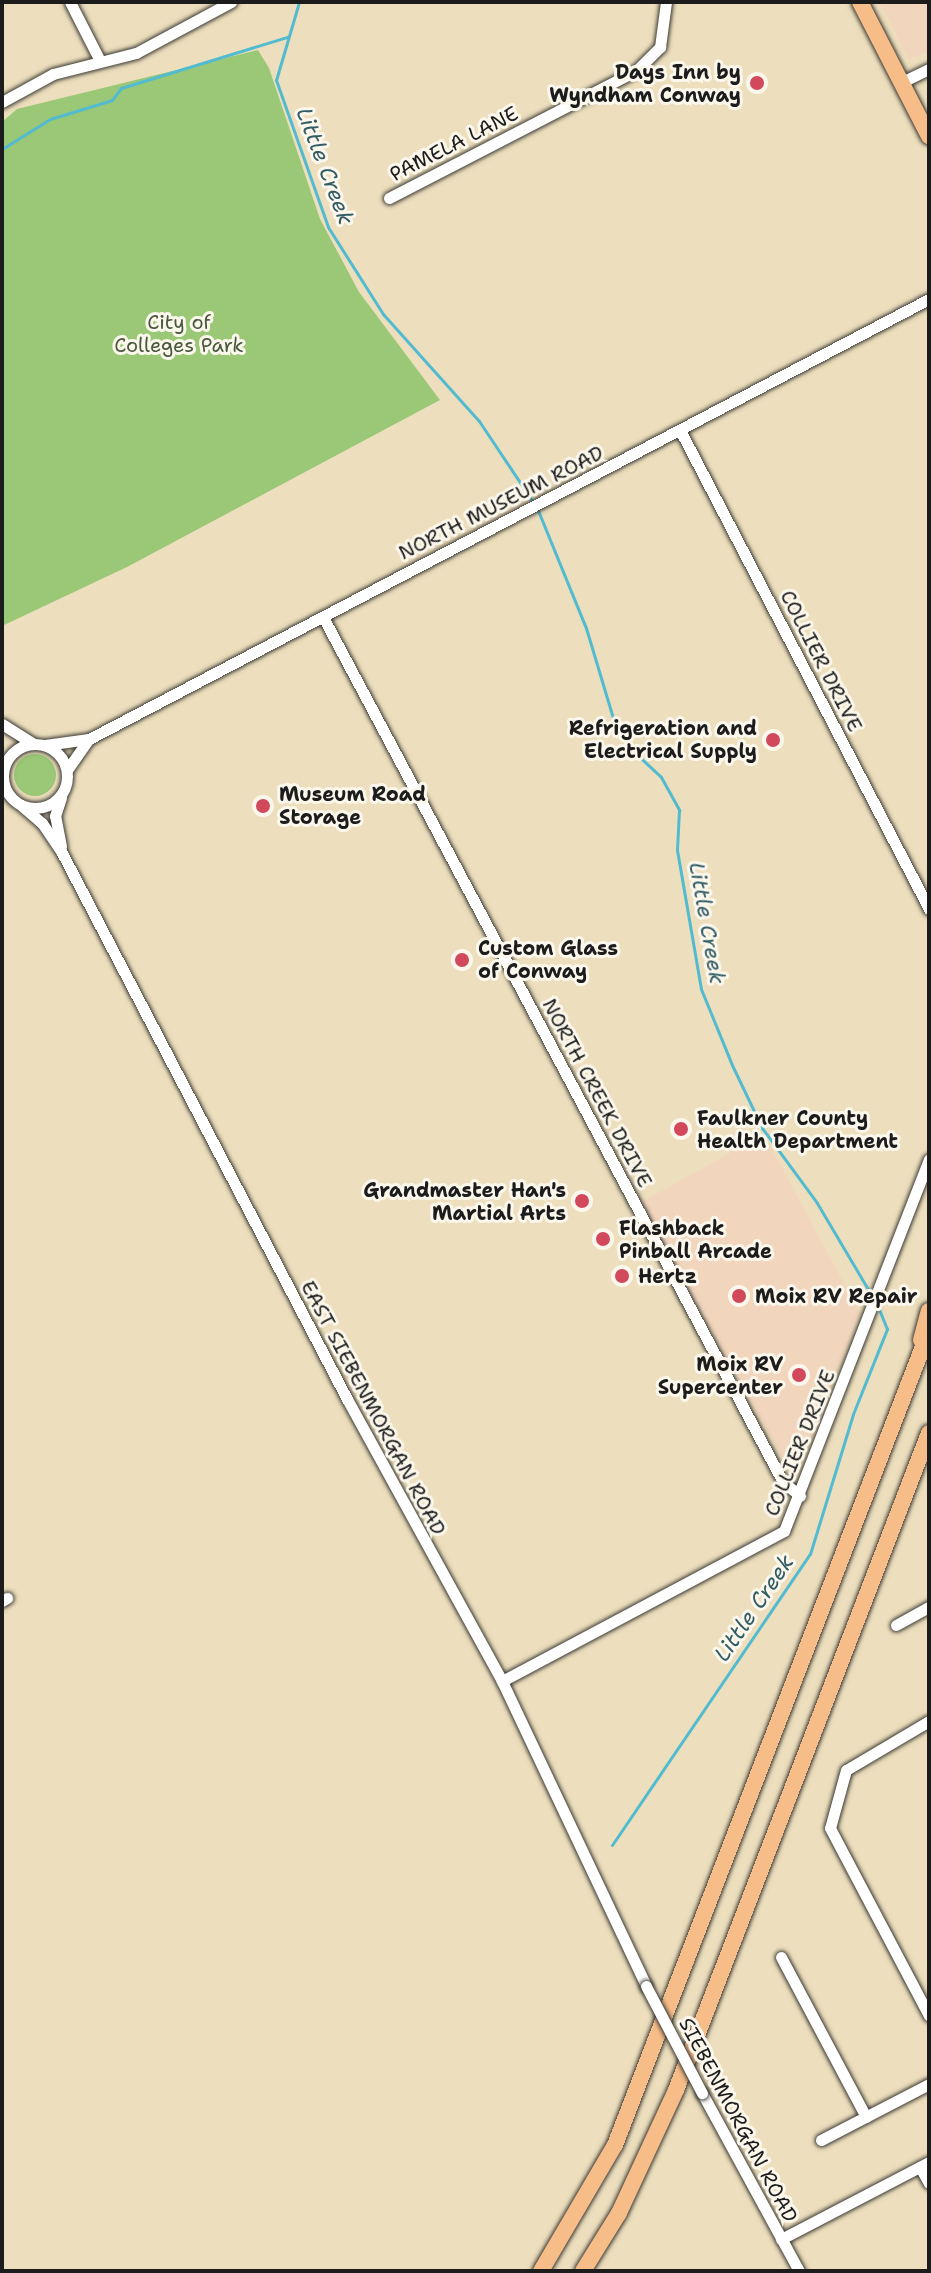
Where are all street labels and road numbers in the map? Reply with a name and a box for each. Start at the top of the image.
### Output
street label: PAMELA LANE [386,101,522,187]
street label: NORTH MUSEUM ROAD [395,441,607,565]
street label: COLLIER DRIVE [775,586,867,736]
street label: NORTH CREEK DRIVE [537,995,657,1191]
street label: EAST SIEBENMORGAN ROAD [296,1277,450,1539]
street label: COLLIER DRIVE [760,1366,840,1520]
street label: SIEBENMORGAN ROAD [674,2014,802,2226]

